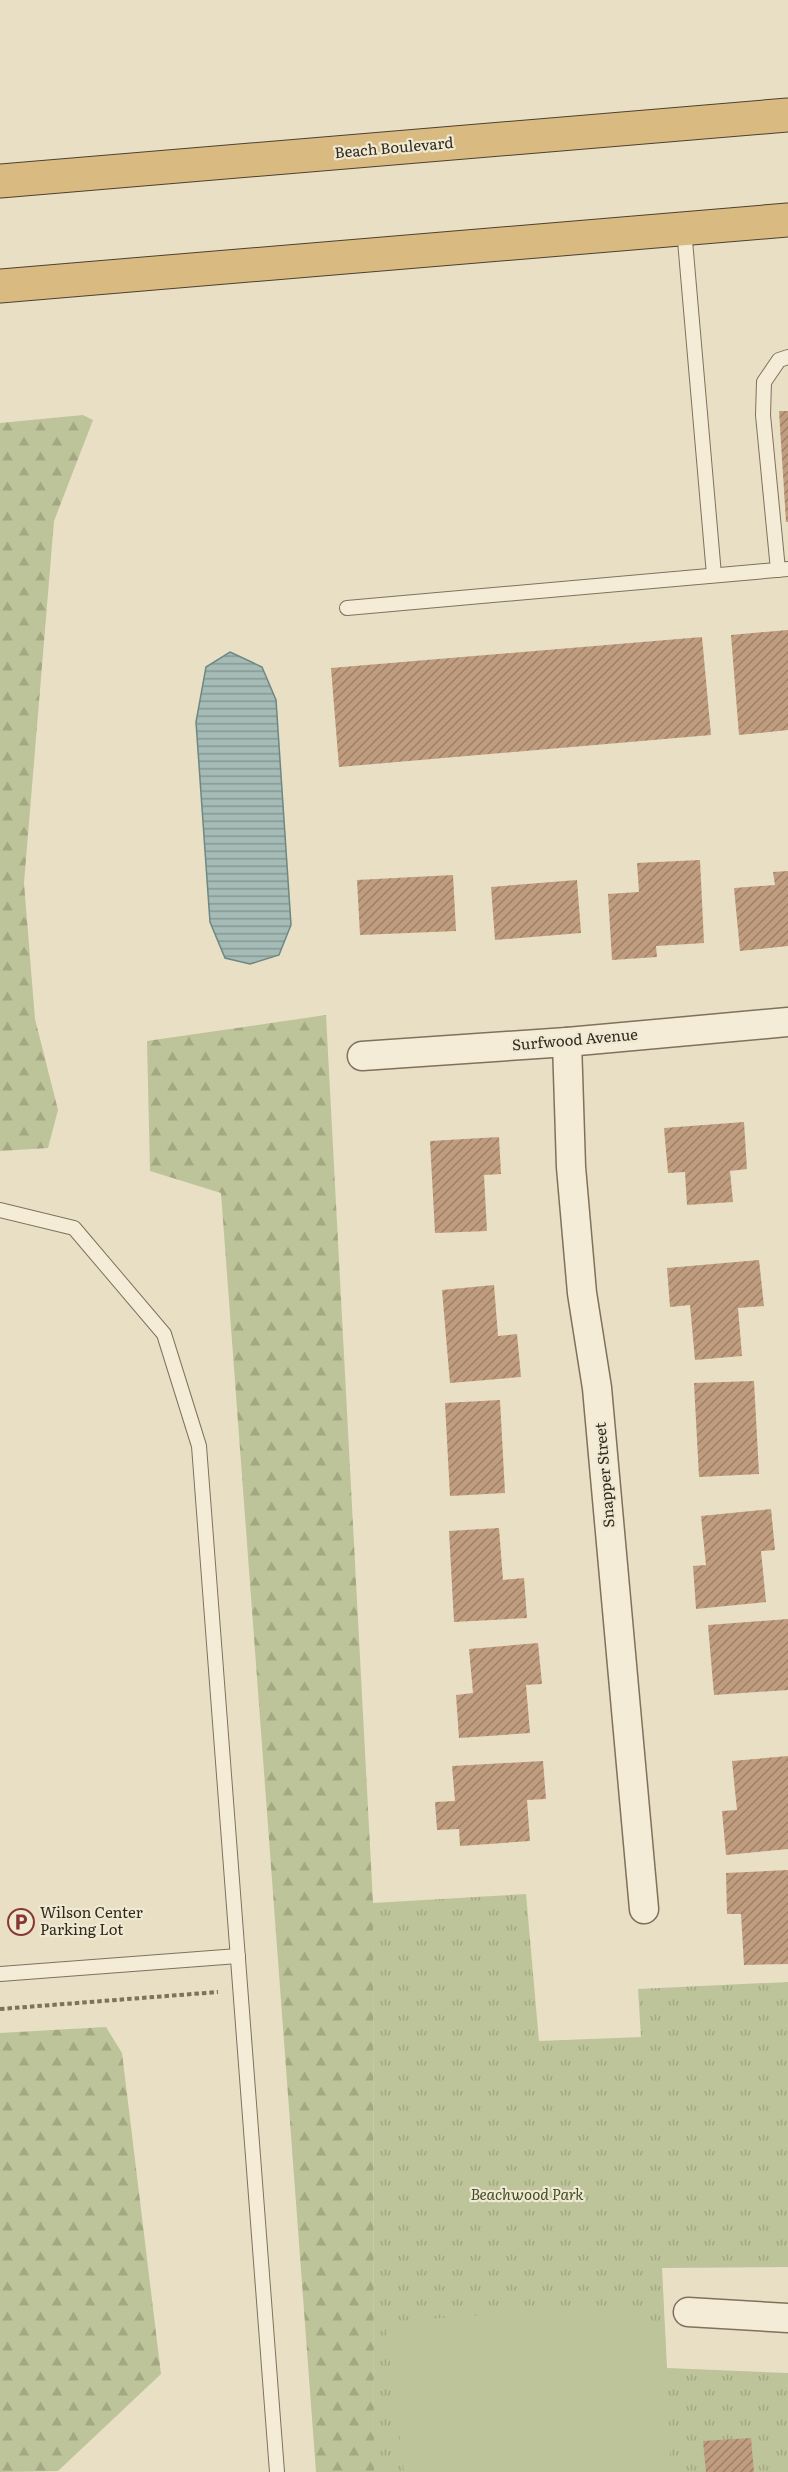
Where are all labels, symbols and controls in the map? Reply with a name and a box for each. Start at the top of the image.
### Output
street label: Beach Boulevard [333,130,454,163]
street label: Surfwood Avenue [511,1022,639,1055]
street label: Snapper Street [587,1421,620,1529]
place label: Wilson Center Parking Lot [40,1900,143,1940]
parking icon: Wilson Center Parking Lot [6,1907,36,1937]
park label: Beachwood Park [470,2182,584,2205]

